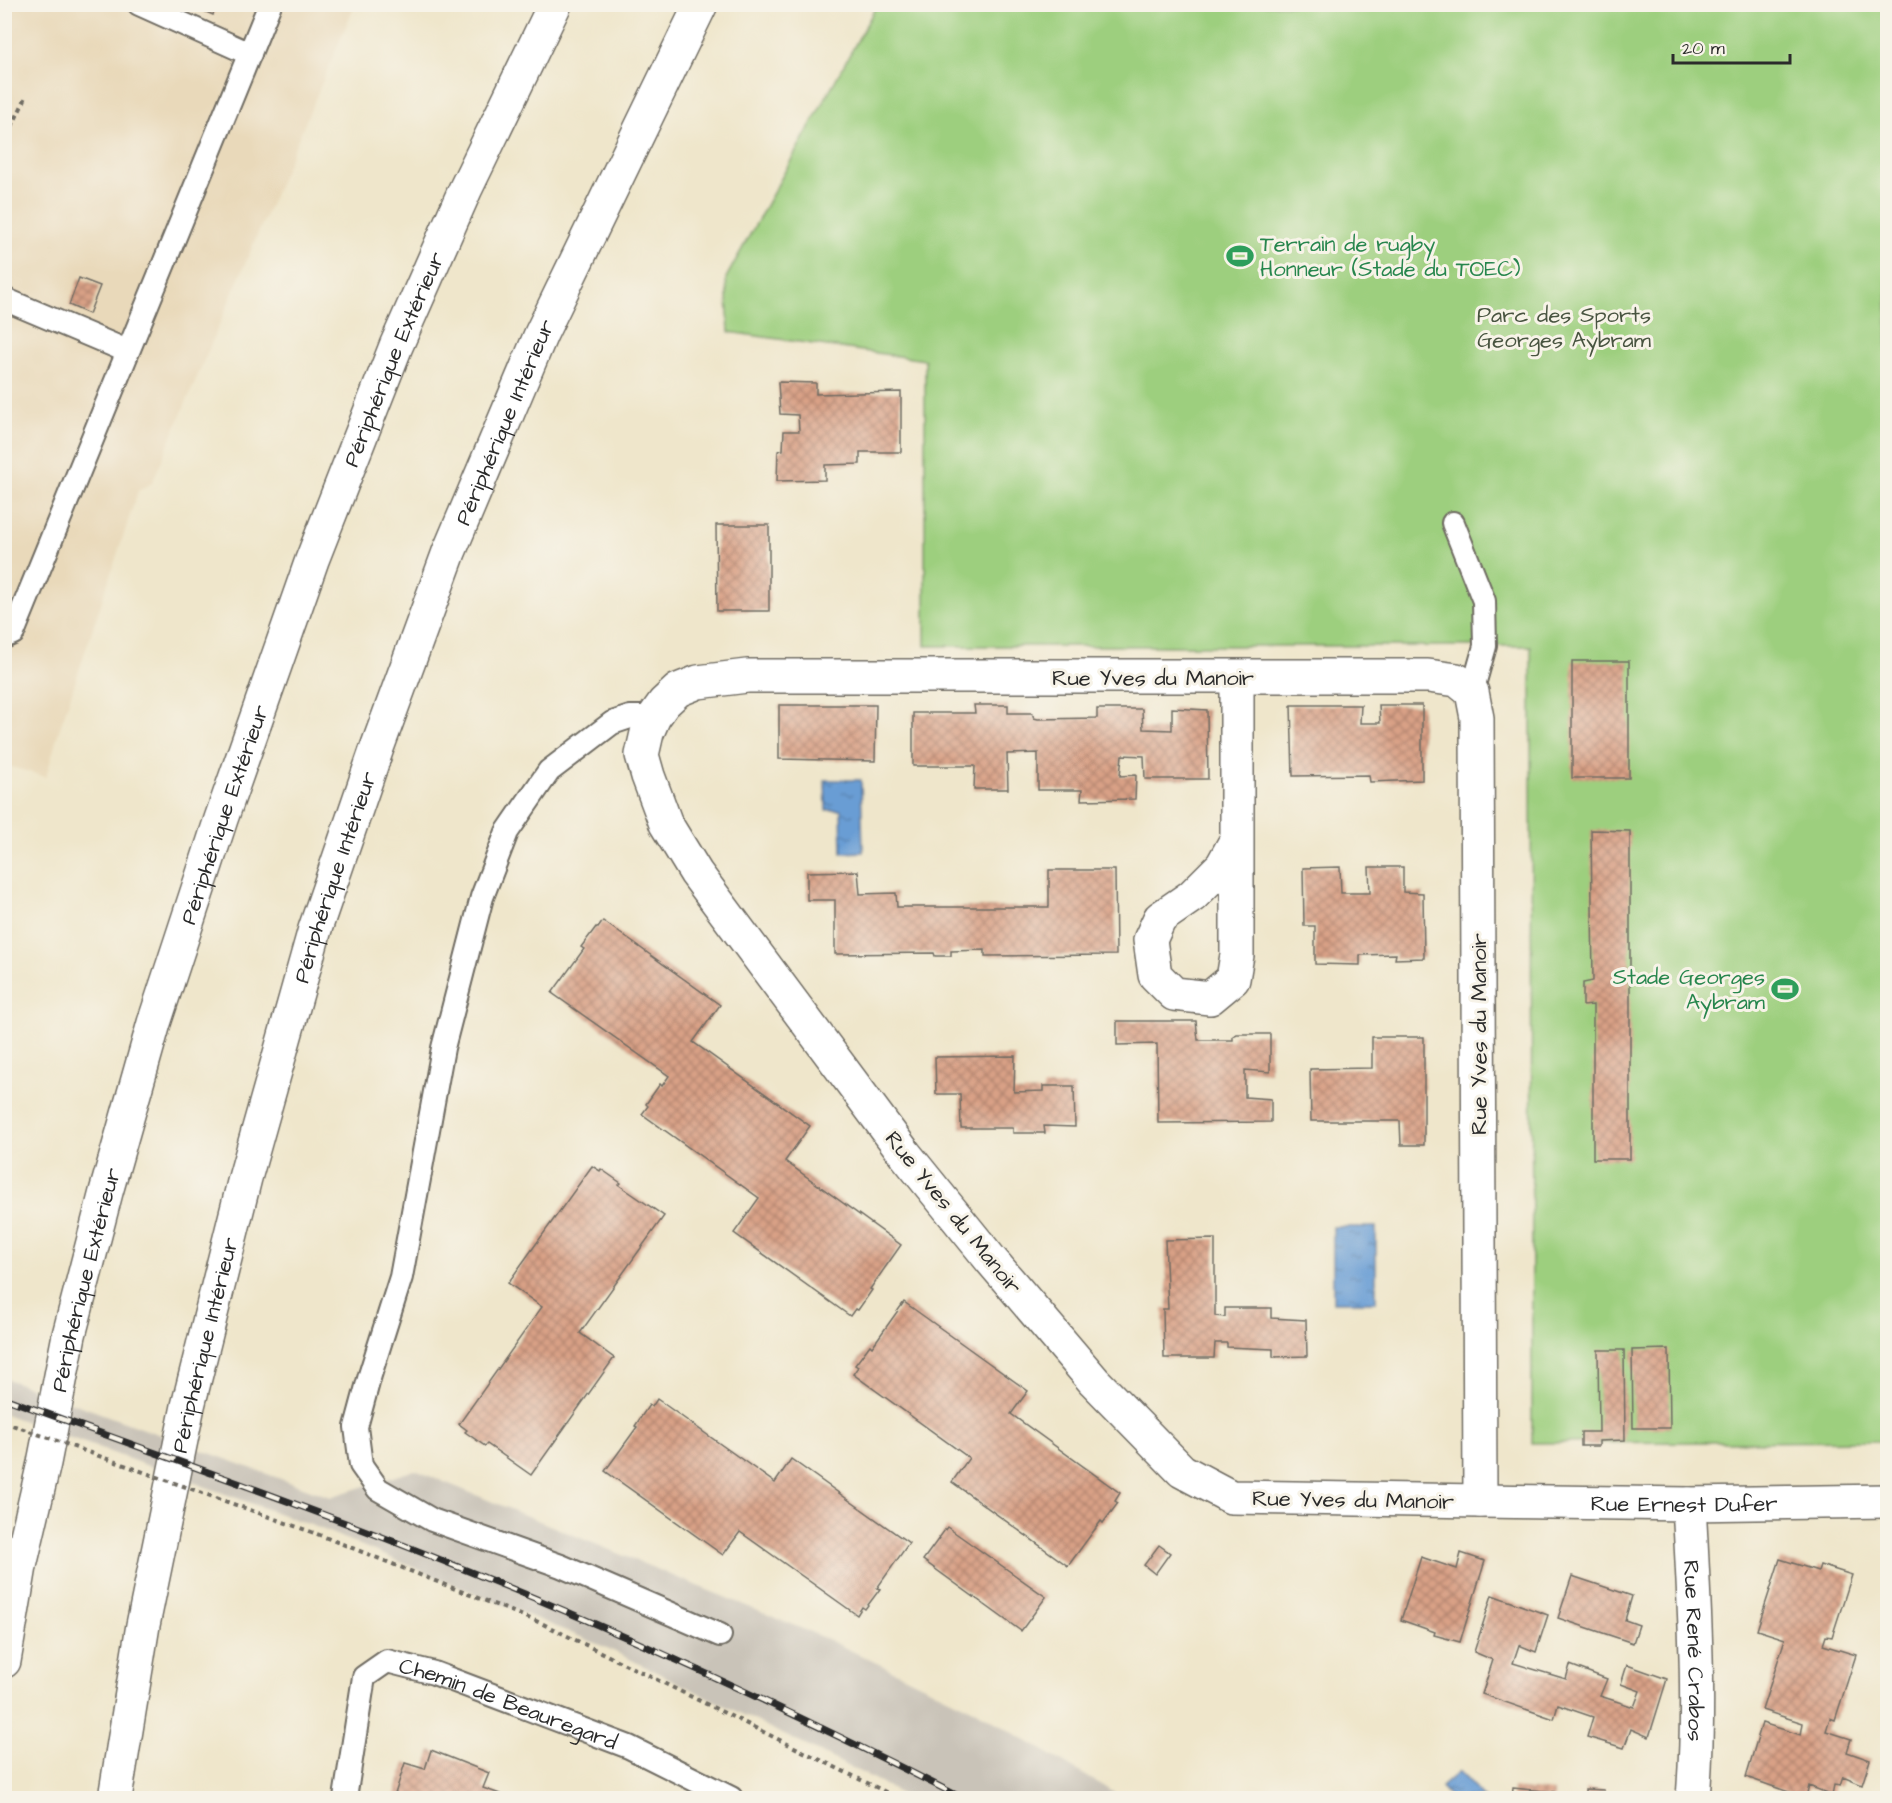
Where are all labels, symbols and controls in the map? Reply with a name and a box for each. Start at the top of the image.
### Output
scale bar [1673,27,1790,65]
text: 20 m [1682,36,1725,61]
place label: Terrain de rugby Honneur (Stade du TOEC) [1260,229,1521,285]
sports icon: Terrain de rugby Honneur (Stade du TOEC) [1225,241,1255,271]
street label: Périphérique Extérieur [336,247,453,471]
park label: Parc des Sports Georges Aybram [1477,300,1651,357]
street label: Périphérique Intérieur [448,314,563,530]
street label: Rue Yves du Manoir [1052,663,1254,694]
street label: Périphérique Extérieur [173,701,277,928]
street label: Périphérique Intérieur [287,767,385,987]
street label: Rue Yves du Manoir [1464,933,1495,1135]
place label: Stade Georges Aybram [1613,962,1765,1019]
sports icon: Stade Georges Aybram [1770,974,1800,1004]
street label: Rue Yves du Manoir [877,1125,1028,1301]
street label: Périphérique Extérieur [44,1164,129,1395]
street label: Périphérique Intérieur [165,1234,247,1456]
street label: Rue Yves du Manoir [1252,1483,1454,1518]
street label: Rue Ernest Dufer [1590,1489,1778,1521]
street label: Rue René Crabos [1675,1559,1711,1742]
street label: Chemin de Beauregard [396,1651,622,1758]

